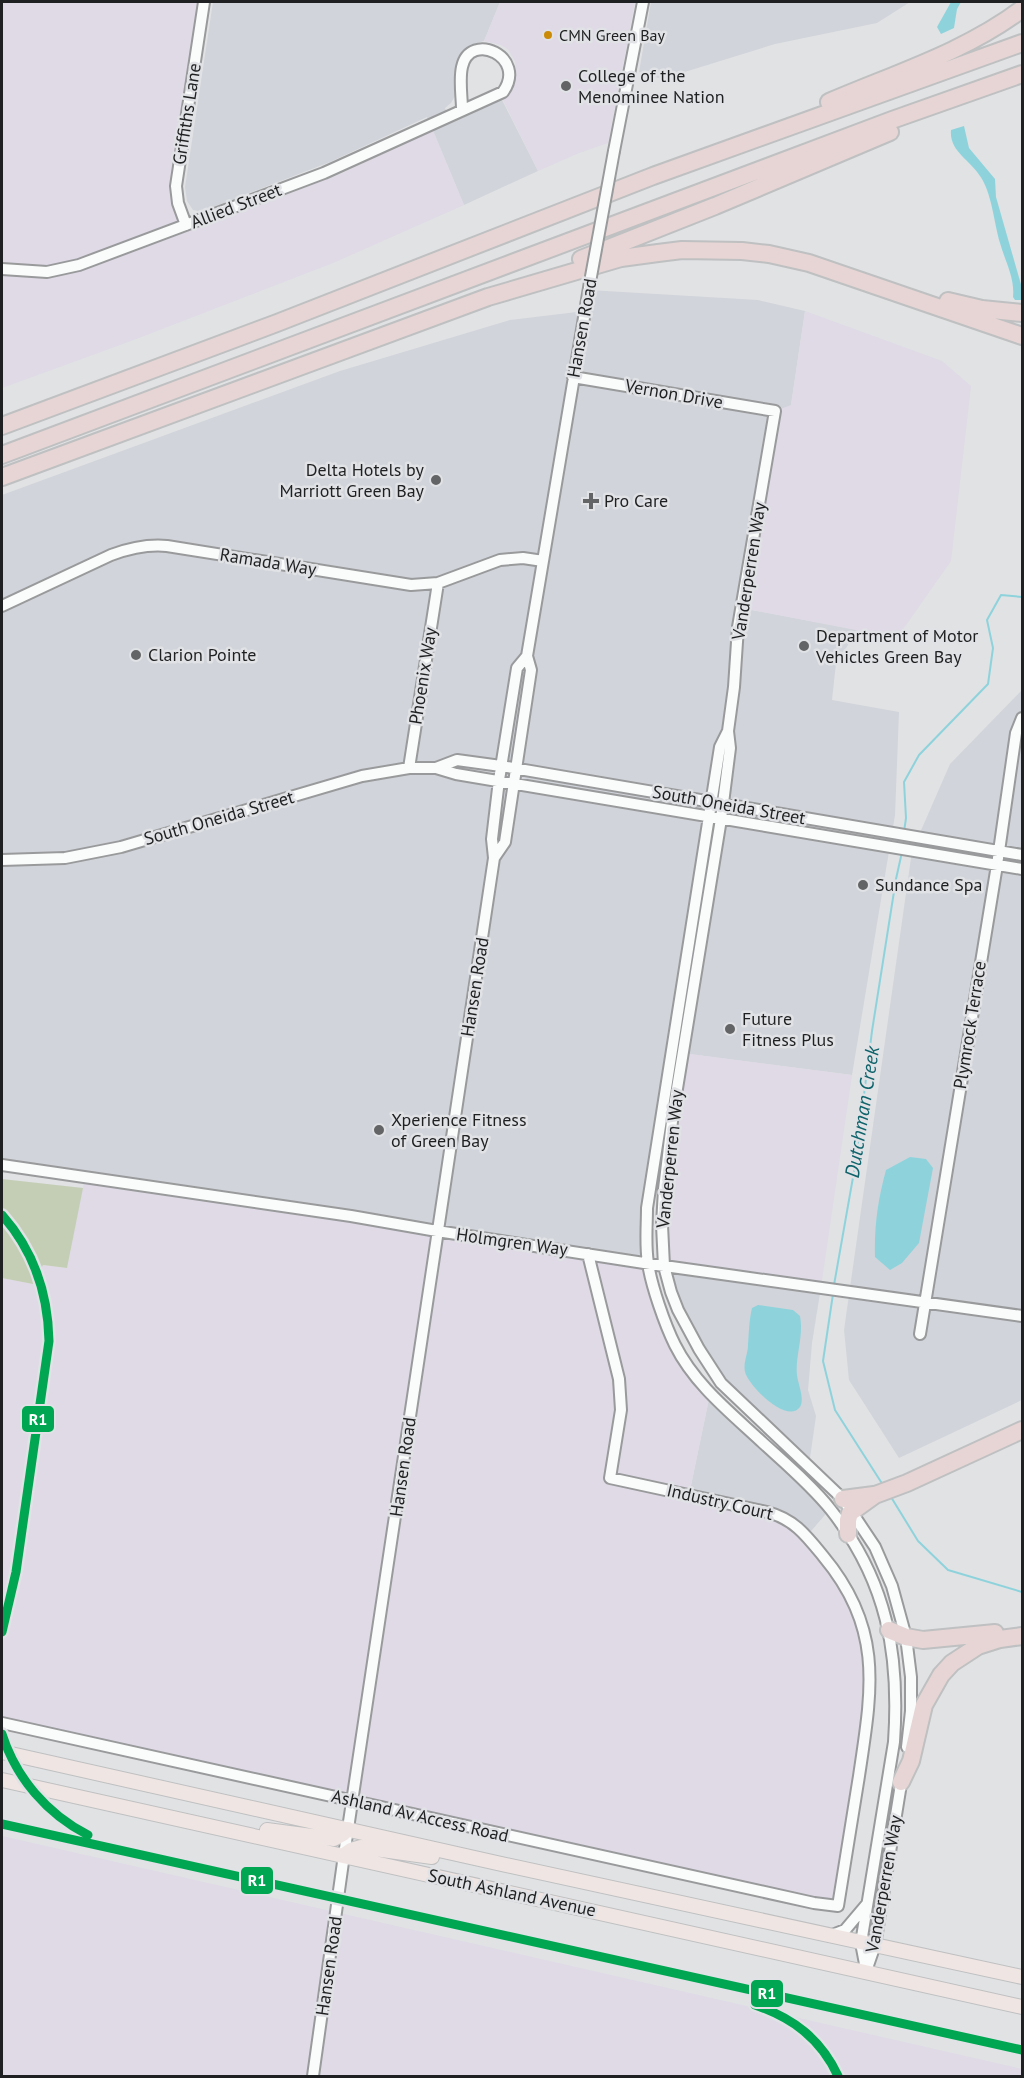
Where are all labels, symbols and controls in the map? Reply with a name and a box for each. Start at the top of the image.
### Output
place label: CMN Green Bay [559,25,665,45]
marker: CMN Green Bay [542,29,554,41]
street label: Griffiths Lane [167,61,206,166]
place label: College of the Menominee Nation [578,64,725,108]
marker: College of the Menominee Nation [559,79,573,93]
street label: Allied Street [187,178,285,233]
street label: Hansen Road [561,276,602,379]
street label: Vernon Drive [622,373,725,413]
place label: Delta Hotels by Marriott Green Bay [279,458,425,502]
marker: Delta Hotels by Marriott Green Bay [429,473,443,487]
place label: Pro Care [604,489,668,512]
marker: Pro Care [582,492,600,510]
street label: Vanderperren Way [726,500,771,642]
street label: Ramada Way [218,543,319,581]
place label: Department of Motor Vehicles Green Bay [815,624,978,668]
street label: Phoenix Way [403,625,442,726]
marker: Department of Motor Vehicles Green Bay [797,639,811,653]
place label: Clarion Pointe [148,643,257,666]
marker: Clarion Pointe [129,648,143,662]
street label: South Oneida Street [651,780,807,829]
street label: South Oneida Street [141,785,297,850]
place label: Sundance Spa [875,873,982,896]
marker: Sundance Spa [856,878,870,892]
street label: Hansen Road [455,936,494,1038]
street label: Plymrock Terrace [948,959,991,1091]
place label: Future Fitness Plus [742,1007,834,1051]
marker: Future Fitness Plus [723,1022,737,1036]
water label: Dutchman Creek [839,1043,885,1180]
street label: Vanderperren Way [651,1088,688,1230]
place label: Xperience Fitness of Green Bay [391,1108,526,1152]
marker: Xperience Fitness of Green Bay [372,1123,386,1137]
street label: Holmgren Way [455,1222,570,1261]
line badge: R1 [21,1405,55,1433]
text: R1 [29,1409,47,1429]
street label: Hansen Road [384,1416,421,1518]
street label: Industry Court [665,1478,776,1525]
street label: Ashland Av Access Road [329,1784,511,1847]
street label: Vanderperren Way [860,1813,907,1955]
street label: South Ashland Avenue [426,1863,598,1922]
line badge: R1 [240,1866,274,1895]
text: R1 [248,1870,266,1890]
street label: Hansen Road [310,1915,347,2017]
line badge: R1 [750,1979,784,2008]
text: R1 [758,1983,776,2003]

